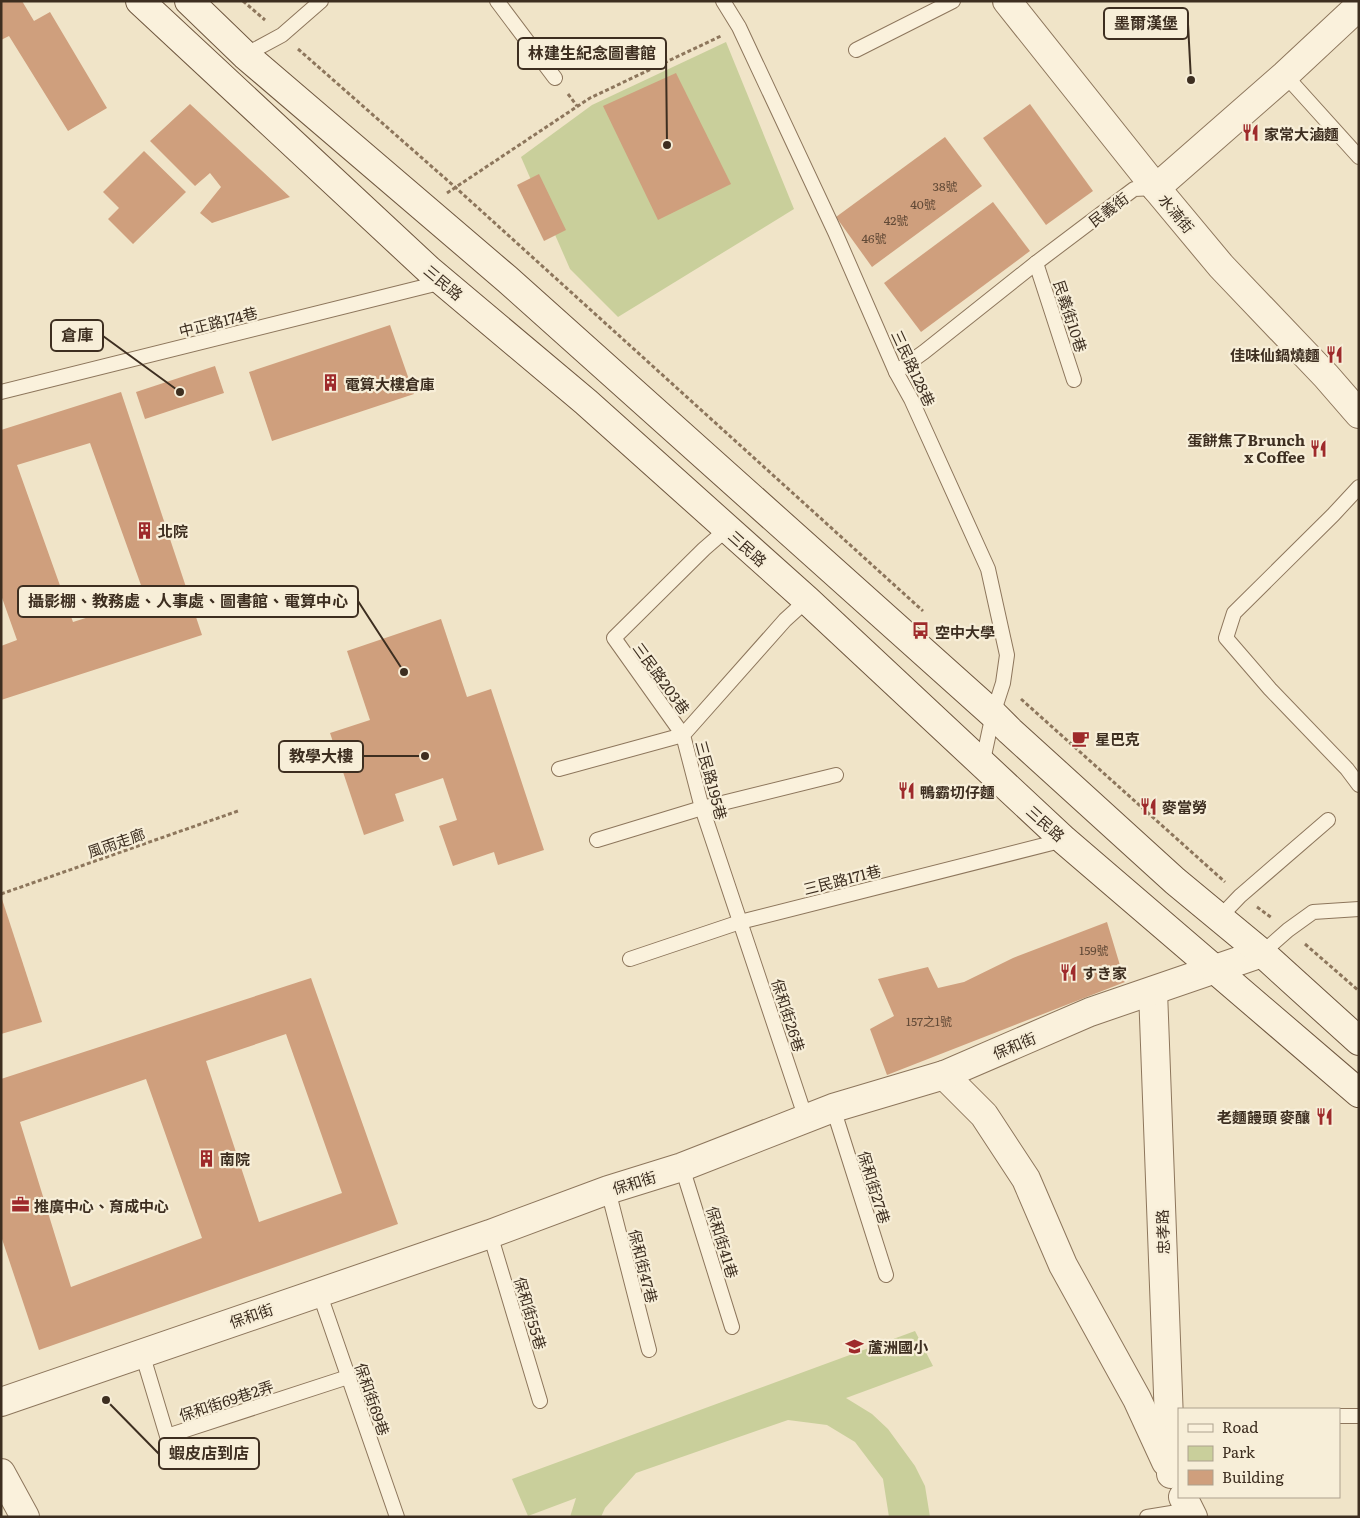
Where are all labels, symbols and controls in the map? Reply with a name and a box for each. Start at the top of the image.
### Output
callout: 墨爾漢堡 [1104,8,1188,39]
text: 墨爾漢堡 [1114,10,1178,34]
callout: 林建生紀念圖書館 [518,38,666,69]
text: 林建生紀念圖書館 [528,40,656,64]
place label: 家常大滷麵 [1264,122,1339,145]
restaurant icon: 家常大滷麵 [1240,123,1260,143]
house number: 38號 [932,177,958,195]
street label: 民義街 [1083,186,1133,232]
street label: 水湳街 [1154,188,1200,238]
house number: 40號 [910,195,936,213]
house number: 42號 [884,211,908,229]
house number: 46號 [861,229,887,247]
street label: 三民路 [419,259,469,305]
street label: 民義街10巷 [1049,277,1093,355]
street label: 中正路174巷 [176,300,260,342]
callout: 倉庫 [51,320,103,351]
text: 倉庫 [61,322,93,346]
street label: 三民路128巷 [886,326,942,410]
place label: 佳味仙鍋燒麵 [1230,343,1320,366]
restaurant icon: 佳味仙鍋燒麵 [1324,344,1344,364]
place label: 電算大樓倉庫 [345,372,435,395]
building icon: 電算大樓倉庫 [321,373,341,393]
place label: 蛋餅焦了Brunch x Coffee [1188,428,1305,468]
restaurant icon: 蛋餅焦了Brunch x Coffee [1309,438,1329,458]
place label: 北院 [158,519,188,542]
building icon: 北院 [134,520,154,540]
street label: 三民路 [724,524,772,572]
callout: 攝影棚、教務處、人事處、圖書館、電算中心 [18,586,358,617]
text: 攝影棚、教務處、人事處、圖書館、電算中心 [28,588,348,612]
place label: 空中大學 [935,620,995,643]
bus stop icon: 空中大學 [911,621,931,641]
street label: 三民路203巷 [628,637,696,719]
place label: 星巴克 [1095,727,1140,750]
cafe icon: 星巴克 [1071,728,1091,748]
street label: 三民路195巷 [690,738,734,822]
callout: 教學大樓 [279,741,363,772]
text: 教學大樓 [289,743,353,767]
place label: 鴨霸切仔麵 [920,780,995,803]
restaurant icon: 鴨霸切仔麵 [896,781,916,801]
place label: 麥當勞 [1162,795,1207,818]
restaurant icon: 麥當勞 [1138,796,1158,816]
street label: 三民路 [1022,799,1070,847]
street label: 風雨走廊 [84,821,148,863]
street label: 三民路171巷 [801,858,883,900]
house number: 159號 [1079,941,1109,959]
place label: すき家 [1082,961,1127,984]
restaurant icon: すき家 [1058,962,1078,982]
street label: 保和街26巷 [766,975,812,1055]
house number: 157之1號 [906,1012,952,1030]
street label: 保和街 [989,1026,1039,1064]
place label: 老麵饅頭 麥釀 [1217,1105,1310,1128]
restaurant icon: 老麵饅頭 麥釀 [1314,1106,1334,1126]
place label: 南院 [220,1147,250,1170]
building icon: 南院 [196,1148,216,1168]
street label: 保和街27巷 [853,1148,897,1226]
street label: 保和街 [609,1164,659,1200]
place label: 推廣中心、育成中心 [34,1194,169,1217]
office icon: 推廣中心、育成中心 [10,1195,30,1215]
street label: 保和街41巷 [701,1203,745,1281]
street label: 忠孝路 [1150,1209,1174,1255]
street label: 保和街47巷 [624,1227,664,1305]
street label: 保和街55巷 [509,1274,553,1352]
street label: 保和街 [226,1297,276,1333]
place label: 蘆洲國小 [868,1335,929,1358]
school or university icon: 蘆洲國小 [844,1336,864,1356]
street label: 保和街69巷 [350,1359,396,1439]
street label: 保和街69巷2弄 [176,1374,276,1426]
legend [1178,1408,1340,1498]
text: Road [1222,1415,1258,1438]
callout: 蝦皮店到店 [159,1438,259,1469]
text: 蝦皮店到店 [169,1440,249,1464]
text: Park [1222,1440,1256,1463]
text: Building [1222,1465,1284,1488]

